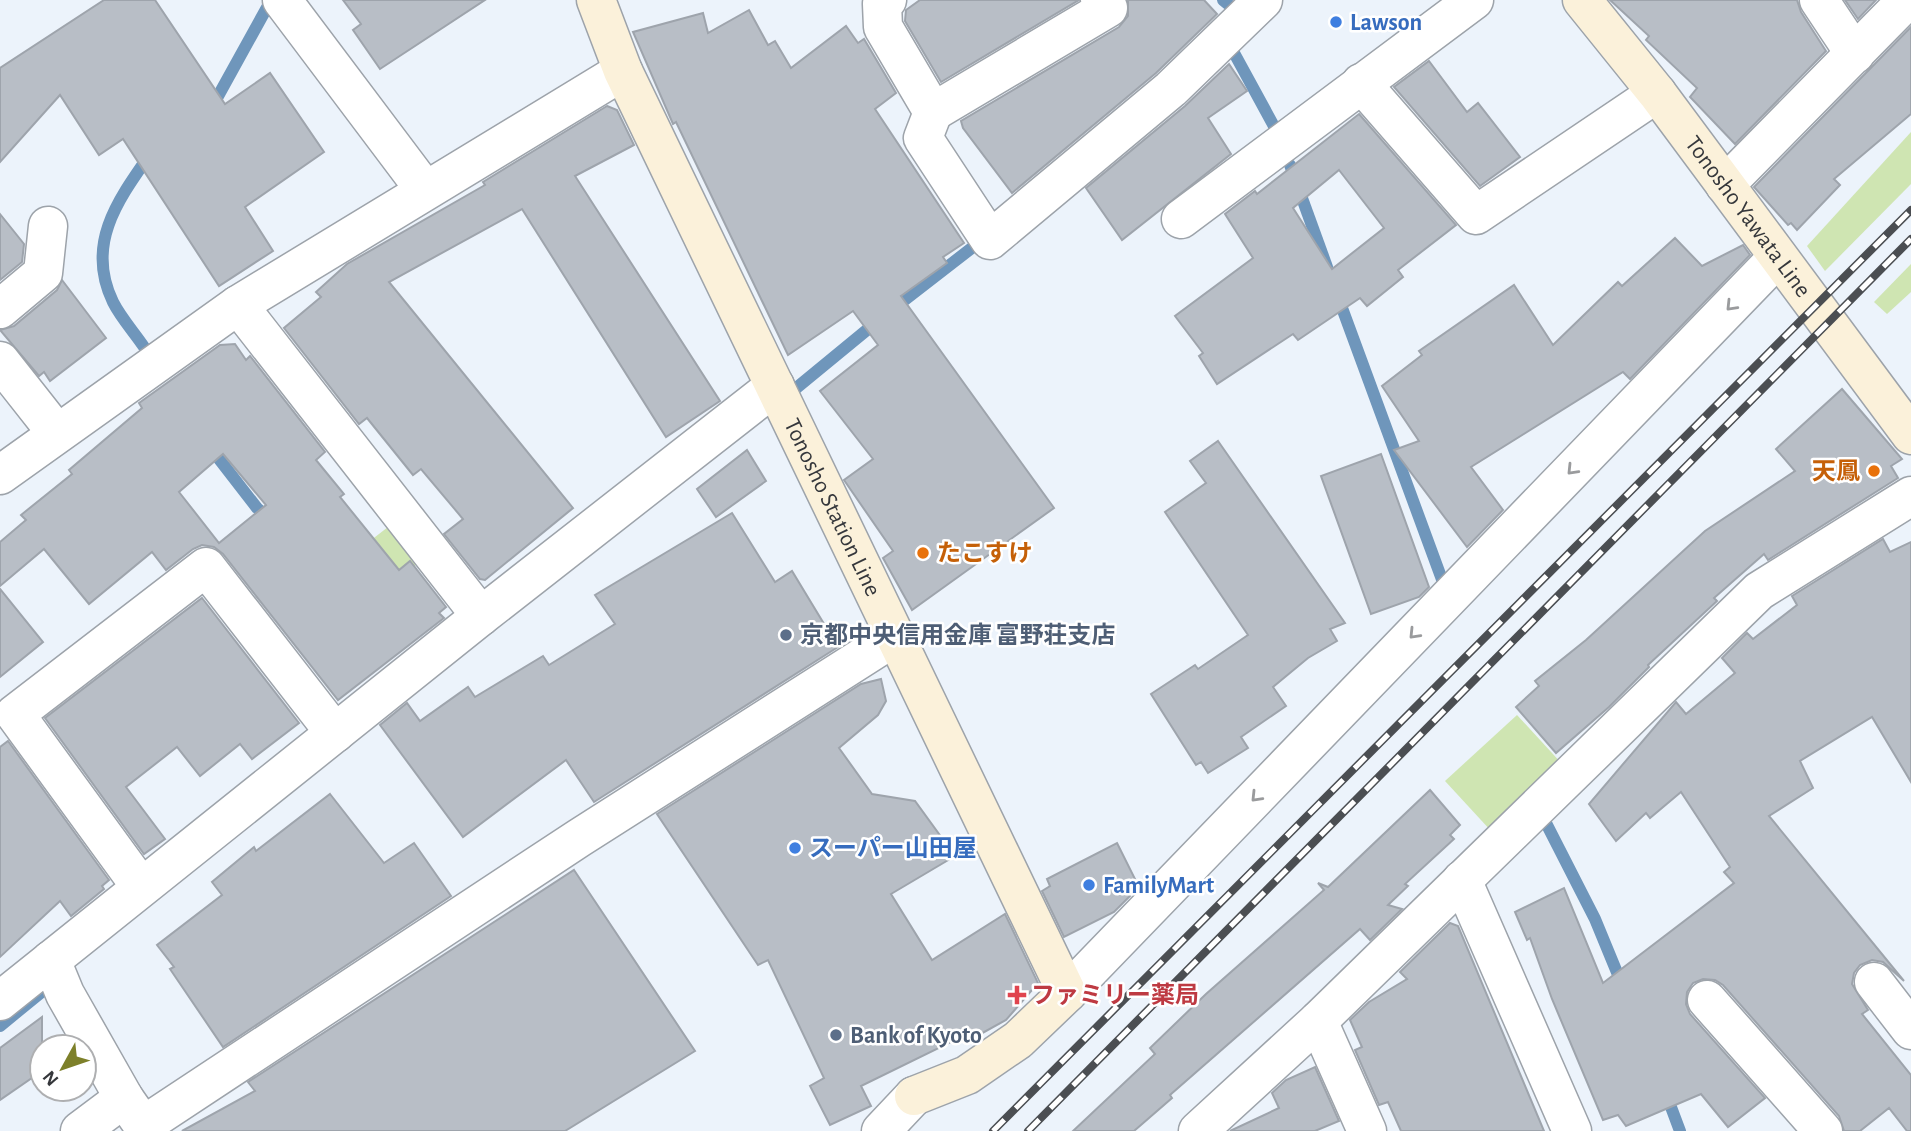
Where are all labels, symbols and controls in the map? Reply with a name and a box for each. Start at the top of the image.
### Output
place label: Lawson [1350,11,1422,35]
marker: Lawson [1328,14,1344,30]
street label: Tonosho Yawata Line [1680,132,1815,302]
one-way arrow [1726,298,1739,311]
street label: Tonosho Station Line [779,415,885,600]
place label: 天鳳 [1812,459,1860,484]
one-way arrow [1568,462,1581,475]
marker: 天鳳 [1866,463,1882,479]
place label: たこすけ [937,541,1033,566]
marker: たこすけ [915,545,931,561]
place label: 京都中央信用金庫 富野荘支店 [800,622,1116,648]
one-way arrow [1410,625,1423,638]
marker: 京都中央信用金庫 富野荘支店 [778,627,794,643]
one-way arrow [1252,789,1265,802]
place label: スーパー山田屋 [809,835,977,861]
marker: スーパー山田屋 [787,840,803,856]
place label: FamilyMart [1103,874,1214,898]
marker: FamilyMart [1081,877,1097,893]
place label: ファミリー薬局 [1031,982,1199,1008]
marker: ファミリー薬局 [1009,987,1025,1003]
place label: Bank of Kyoto [850,1024,982,1048]
marker: Bank of Kyoto [828,1027,844,1043]
north arrow [28,1033,98,1103]
text: N [40,1067,63,1089]

